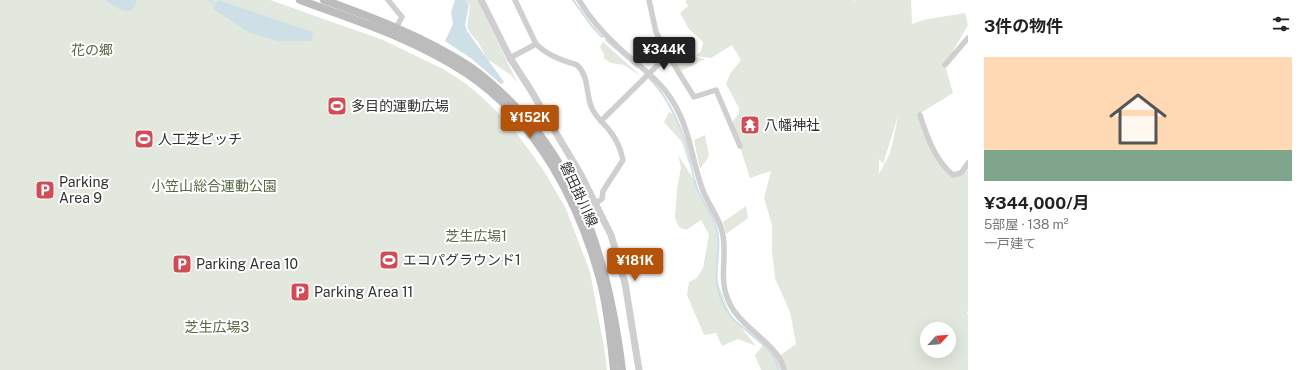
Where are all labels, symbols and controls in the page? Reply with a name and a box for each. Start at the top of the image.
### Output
icon: filters [1270,13,1292,35]
text: 3件の物件 [984,16,1063,36]
pin: ¥344K [636,37,692,71]
park label: 花の郷 [71,42,113,58]
text: ¥344K [642,42,686,57]
icon: home [1102,83,1174,155]
sports icon: 多目的運動広場 [326,95,348,117]
place label: 多目的運動広場 [351,98,449,114]
pin: ¥152K [502,105,558,139]
text: ¥152K [510,110,550,125]
temple icon: 八幡神社 [739,114,761,136]
place label: 八幡神社 [764,117,820,133]
sports icon: 人工芝ピッチ [133,128,155,150]
place label: 人工芝ピッチ [158,131,242,147]
street label: 磐田掛川線 [557,159,601,229]
place label: Parking Area 9 [59,174,109,206]
park label: 小笠山総合運動公園 [151,178,277,194]
parking icon: Parking Area 9 [34,179,56,201]
text: ¥344,000/月 [984,193,1090,213]
text: 5部屋 · 138 m² [984,217,1069,232]
park label: 芝生広場1 [445,228,507,244]
text: 一戸建て [984,236,1036,251]
pin: ¥181K [607,248,663,282]
sports icon: エコパグラウンド1 [378,249,400,271]
place label: エコパグラウンド1 [403,252,521,268]
parking icon: Parking Area 10 [171,253,193,275]
text: ¥181K [616,253,654,268]
place label: Parking Area 10 [196,256,298,272]
parking icon: Parking Area 11 [289,281,311,303]
place label: Parking Area 11 [314,284,413,300]
park label: 芝生広場3 [185,319,250,335]
north arrow [920,322,956,358]
map controls [920,322,956,358]

